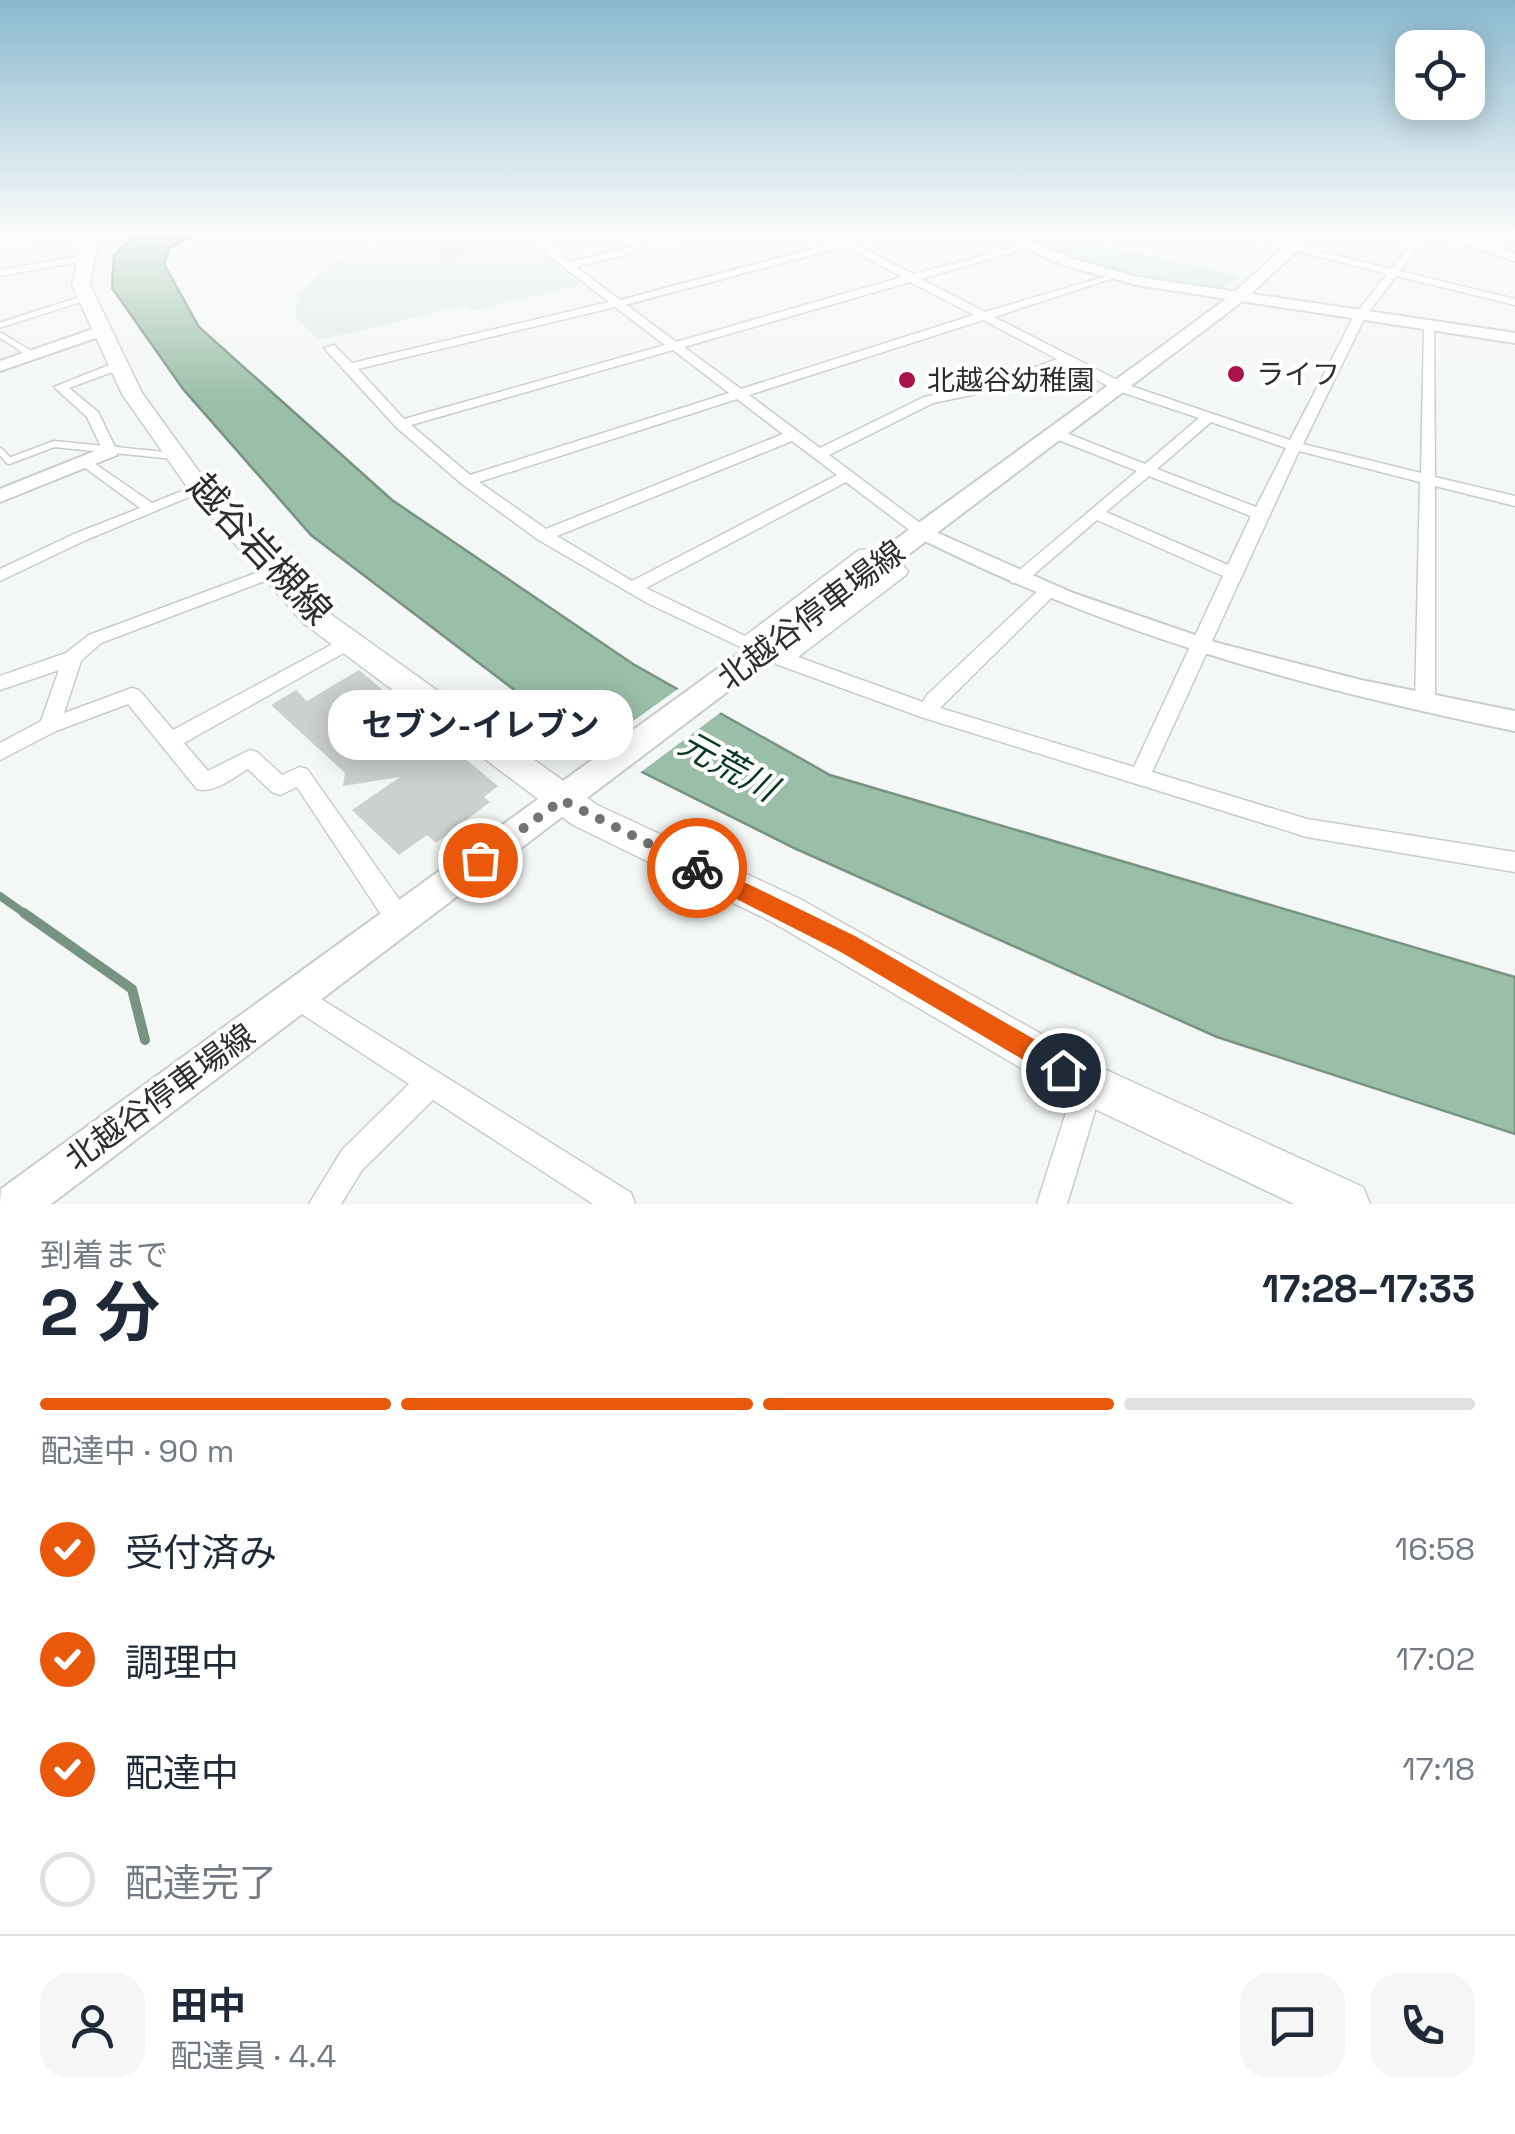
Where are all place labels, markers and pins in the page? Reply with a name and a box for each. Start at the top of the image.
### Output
place label: ライフ [1256,356,1340,392]
place label: 北越谷幼稚園 [927,362,1095,398]
marker: ライフ [1225,363,1247,385]
marker: 北越谷幼稚園 [896,369,918,391]
callout: セブン-イレブン [328,690,632,760]
pin [438,818,523,903]
pin [1021,1028,1106,1113]

